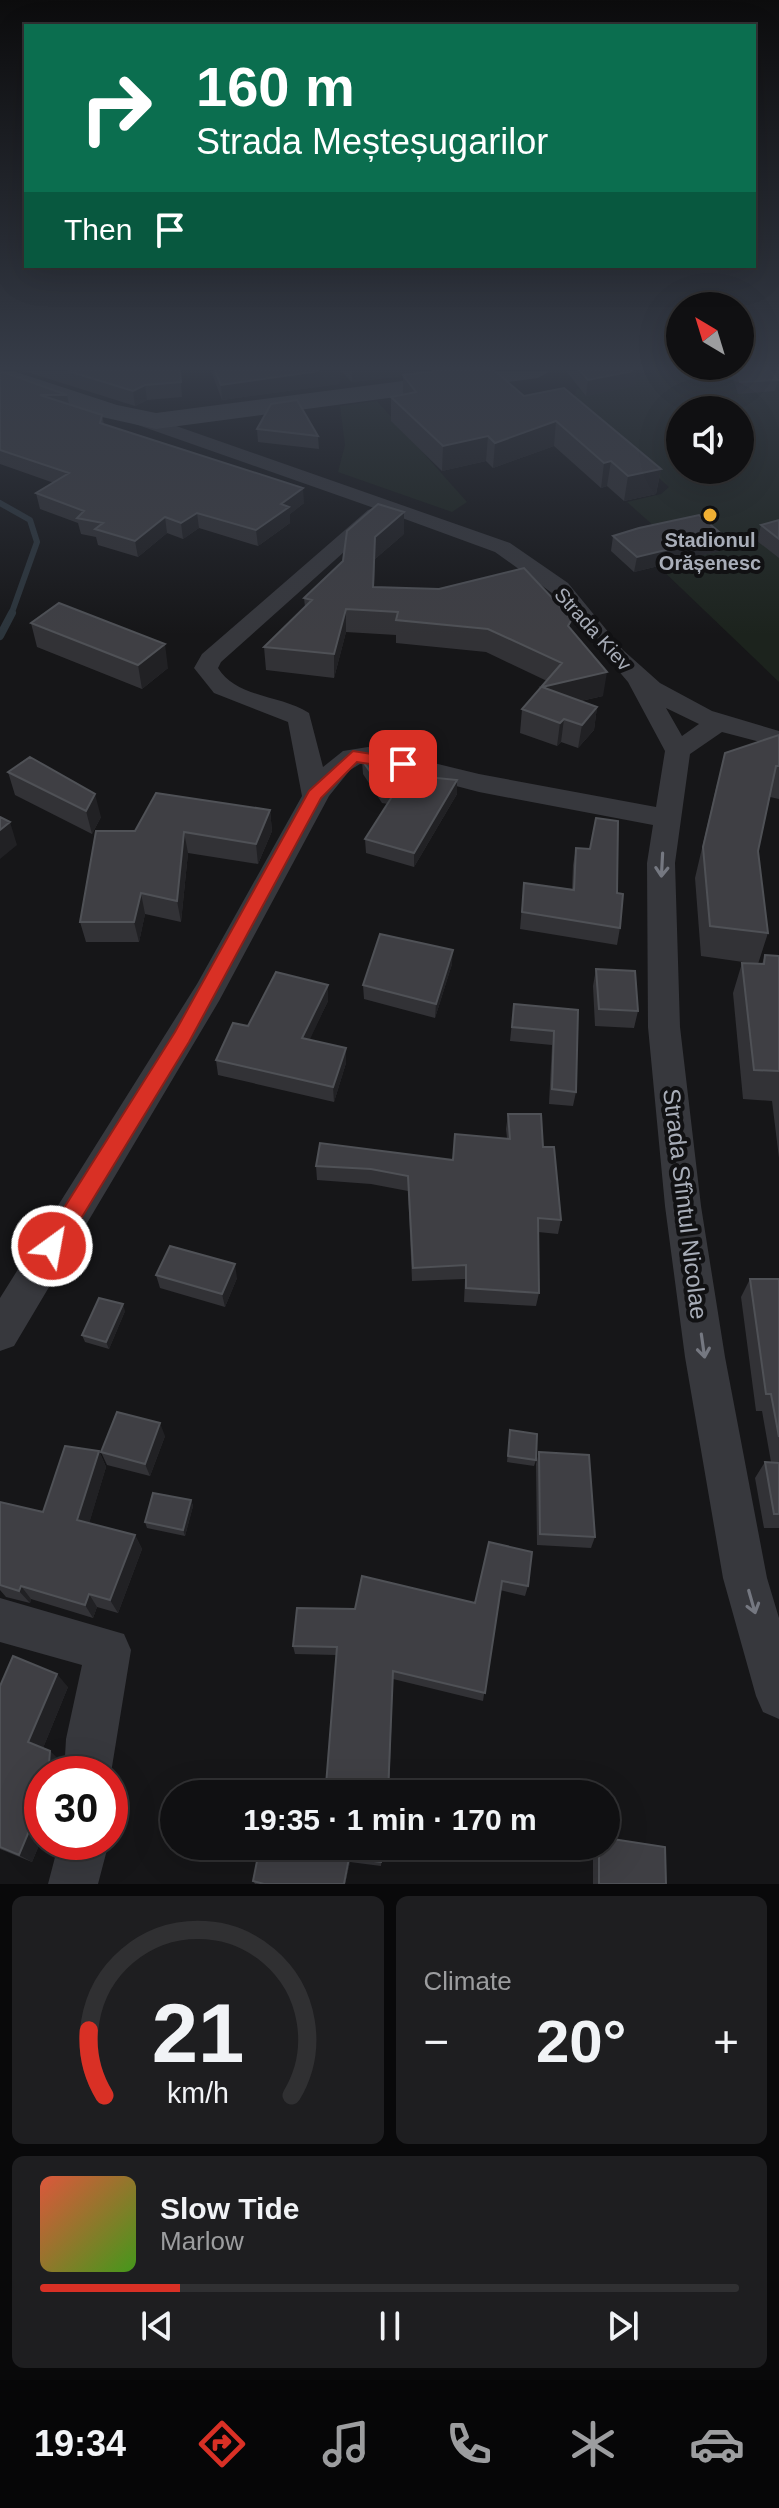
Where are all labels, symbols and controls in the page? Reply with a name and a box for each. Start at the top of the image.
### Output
text: 160 m [196,55,355,118]
icon: right [64,56,168,160]
text: Strada Meșteșugarilor [196,121,548,162]
icon: arrive [148,208,192,252]
text: Then [64,213,132,246]
north arrow [666,292,754,380]
map controls [666,292,754,484]
button: sound [666,396,754,484]
marker: Stadionul Orășenesc [701,506,719,524]
place label: Stadionul Orășenesc [659,529,761,574]
street label: Strada Kiev [550,583,636,675]
pin [369,730,437,798]
icon: arrive [381,742,425,786]
one-way arrow [654,851,669,878]
street label: Strada Sfîntul Nicolae [658,1087,713,1321]
position arrow [10,1204,94,1288]
one-way arrow [696,1333,711,1358]
one-way arrow [745,1588,760,1614]
speed limit sign: 30 [24,1756,128,1860]
text: 19:35 · 1 min · 170 m [243,1803,537,1836]
text: Climate [424,1966,512,1996]
text: 21 [151,1987,244,2080]
text: 20° [536,2008,627,2075]
text: − [424,2017,449,2066]
text: + [713,2017,739,2066]
text: km/h [167,2077,229,2109]
text: Slow Tide [160,2192,299,2225]
text: Marlow [160,2226,244,2256]
icon: previous [135,2304,179,2348]
icon: pause [368,2304,412,2348]
icon: next [601,2304,645,2348]
icon: directions [194,2416,250,2472]
icon: music [318,2416,374,2472]
icon: phone [441,2416,497,2472]
icon: climate [565,2416,621,2472]
icon: car [689,2416,745,2472]
text: 19:34 [34,2423,126,2464]

